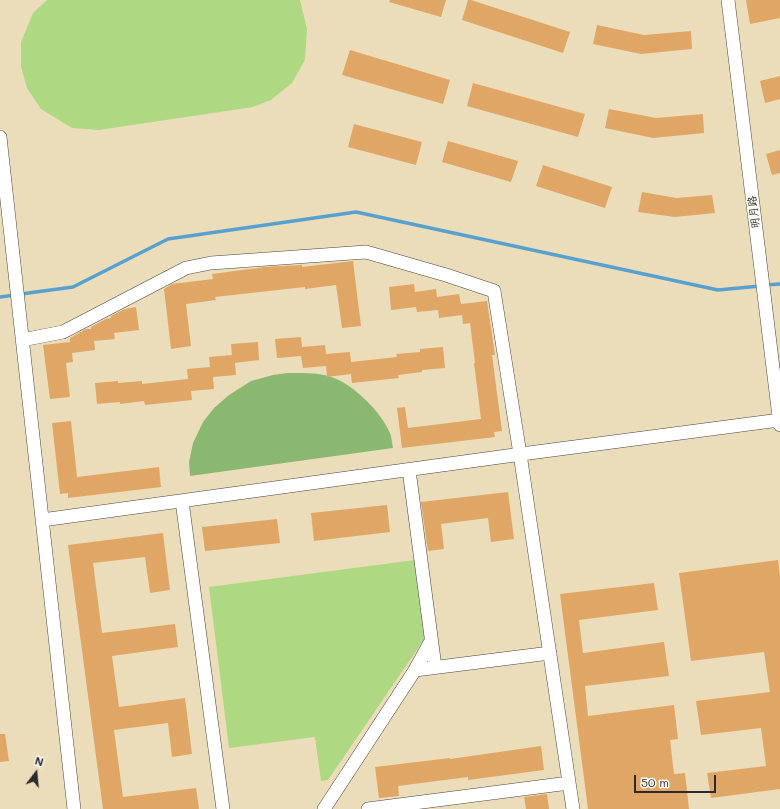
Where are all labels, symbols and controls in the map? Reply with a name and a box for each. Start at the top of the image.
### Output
street label: 明月路 [745,195,763,229]
north arrow [16,753,56,793]
text: N [33,753,46,769]
scale bar [636,767,718,793]
text: 50 m [641,774,669,790]

